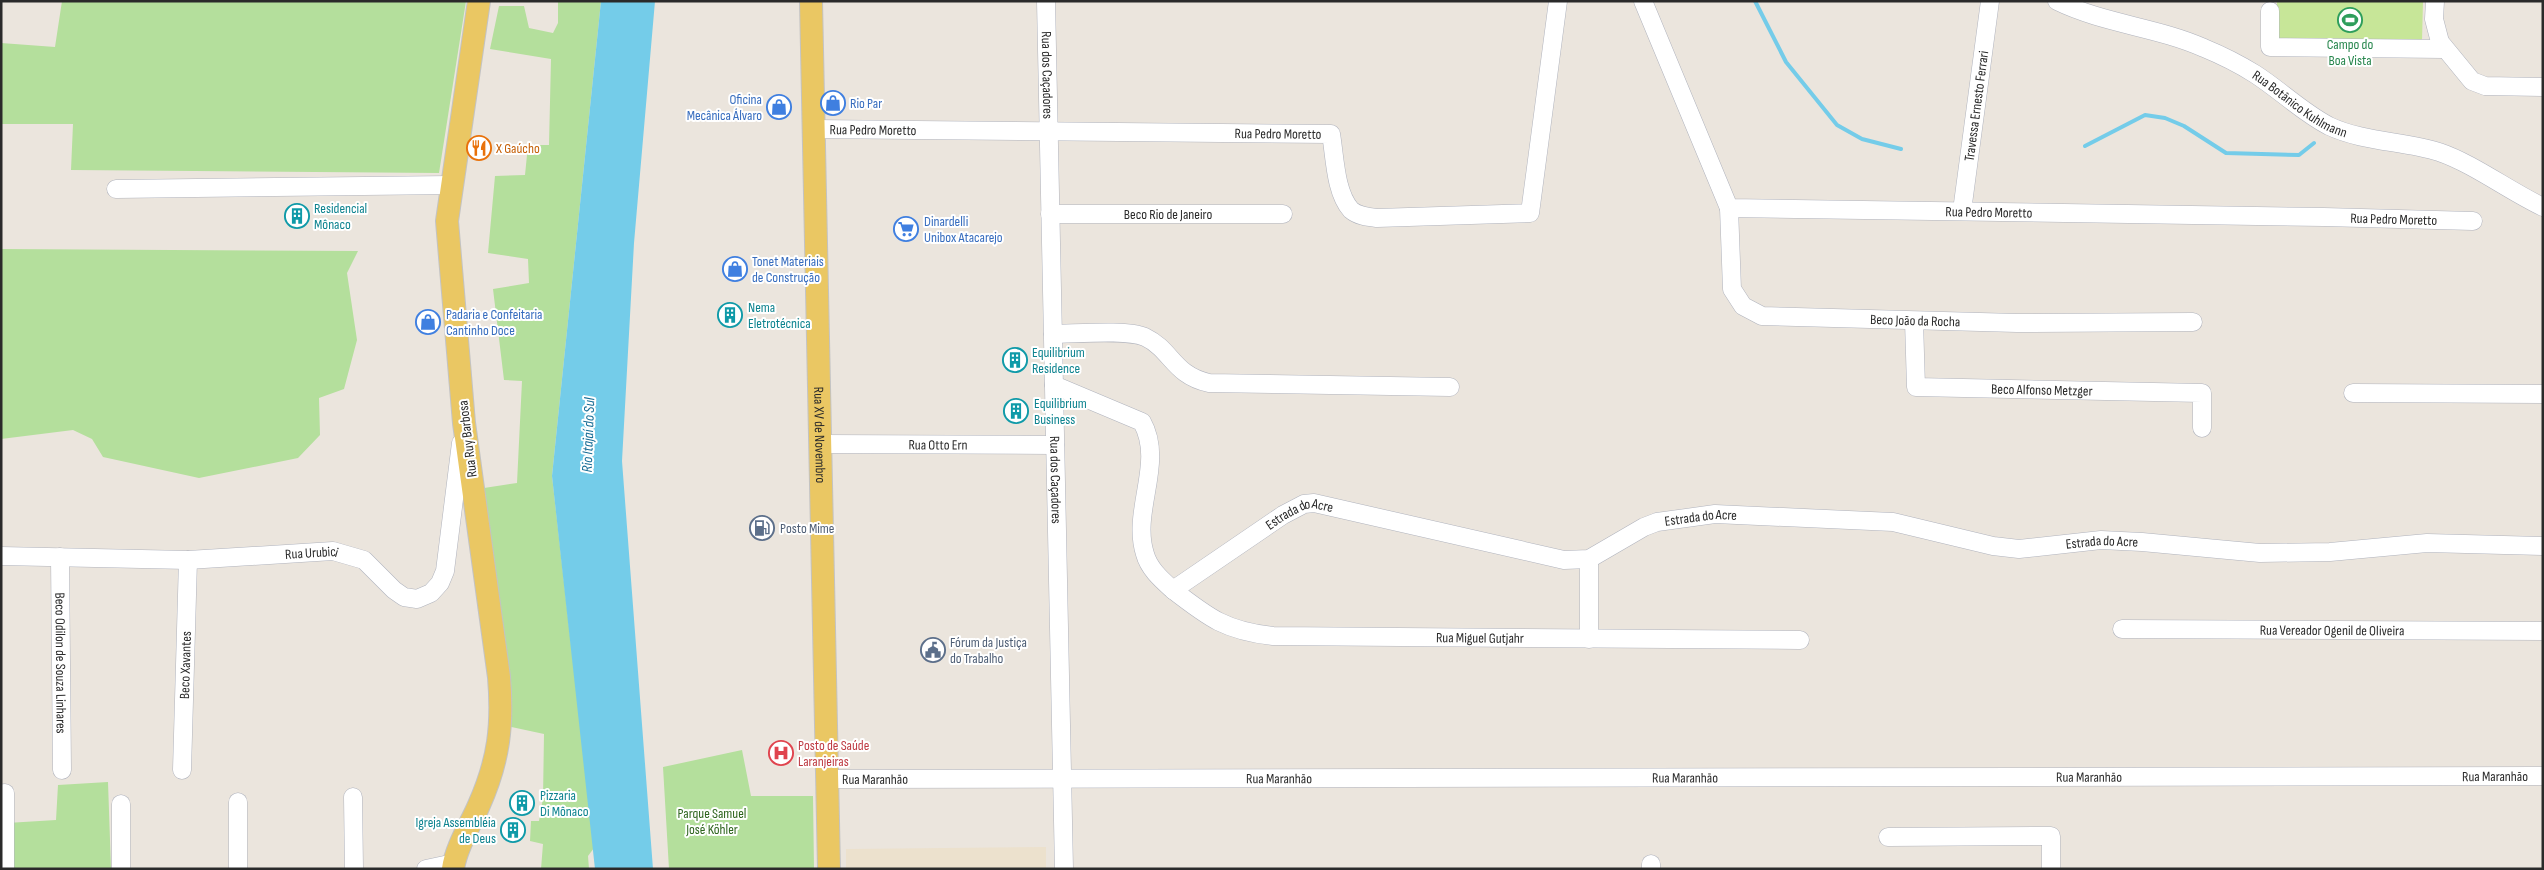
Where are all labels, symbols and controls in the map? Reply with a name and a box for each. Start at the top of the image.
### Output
sports icon: Campo do Boa Vista [2337,7,2363,33]
street label: Rua dos Caçadores [1038,31,1056,119]
place label: Campo do Boa Vista [2327,36,2373,69]
street label: Travessa Ernesto Ferrari [1961,50,1992,162]
street label: Rua Botânico Kuhlmann [2249,67,2349,141]
shop icon: Rio Par [820,90,846,116]
place label: Oficina Mecânica Álvaro [687,91,762,124]
shop icon: Oficina Mecânica Álvaro [766,94,792,120]
place label: Rio Par [850,95,882,112]
street label: Rua Pedro Moretto [829,121,917,139]
street label: Rua Pedro Moretto [1234,125,1322,143]
restaurant icon: X Gaúcho [466,135,492,161]
place label: X Gaúcho [495,140,540,157]
place label: Residencial Mônaco [314,200,367,233]
building icon: Residencial Mônaco [284,203,310,229]
street label: Rua Pedro Moretto [1945,203,2033,222]
street label: Beco Rio de Janeiro [1124,206,1212,223]
street label: Rua Pedro Moretto [2350,210,2438,229]
place label: Dinardelli Unibox Atacarejo [924,213,1003,246]
supermarket icon: Dinardelli Unibox Atacarejo [893,216,919,242]
place label: Tonet Materiais de Construção [752,253,824,286]
shop icon: Tonet Materiais de Construção [722,256,748,282]
place label: Nema Eletrotécnica [748,299,811,332]
building icon: Nema Eletrotécnica [717,302,743,328]
place label: Padaria e Confeitaria Cantinho Doce [446,306,542,339]
shop icon: Padaria e Confeitaria Cantinho Doce [415,309,441,335]
street label: Beco João da Rocha [1870,311,1960,330]
place label: Equilibrium Residence [1032,344,1085,377]
building icon: Equilibrium Residence [1002,347,1028,373]
street label: Beco Alfonso Metzger [1991,381,2093,400]
street label: Rua XV de Novembro [810,387,829,483]
place label: Equilibrium Business [1034,395,1087,428]
water label: Rio Itajaí do Sul [578,396,599,473]
building icon: Equilibrium Business [1003,398,1029,424]
street label: Rua Ruy Barbosa [454,399,481,478]
street label: Rua Otto Ern [908,436,968,454]
street label: Rua dos Caçadores [1046,436,1065,524]
street label: Estrada do Acre [1262,495,1335,533]
street label: Estrada do Acre [1664,506,1737,530]
fuel station icon: Posto Mime [749,515,775,541]
place label: Posto Mime [780,520,834,537]
street label: Estrada do Acre [2065,532,2139,553]
street label: Rua Urubici [285,543,340,563]
street label: Beco Odilon de Souza Linhares [51,592,70,734]
street label: Rua Vereador Ogenil de Oliveira [2260,622,2404,639]
street label: Rua Miguel Gutjahr [1436,629,1524,647]
street label: Beco Xavantes [176,631,195,699]
place label: Fórum da Justiça do Trabalho [950,634,1027,667]
public building icon: Fórum da Justiça do Trabalho [920,637,946,663]
place label: Posto de Saúde Laranjeiras [798,737,869,770]
hospital icon: Posto de Saúde Laranjeiras [768,740,794,766]
street label: Rua Maranhão [2462,768,2528,785]
street label: Rua Maranhão [1652,769,1718,787]
street label: Rua Maranhão [2056,769,2122,786]
street label: Rua Maranhão [1246,770,1312,787]
street label: Rua Maranhão [842,771,908,788]
place label: Pizzaria Di Mônaco [540,787,589,820]
building icon: Pizzaria Di Mônaco [509,790,535,816]
park label: Parque Samuel José Köhler [678,805,746,838]
place label: Igreja Assembléia de Deus [415,814,496,847]
building icon: Igreja Assembléia de Deus [500,817,526,843]

